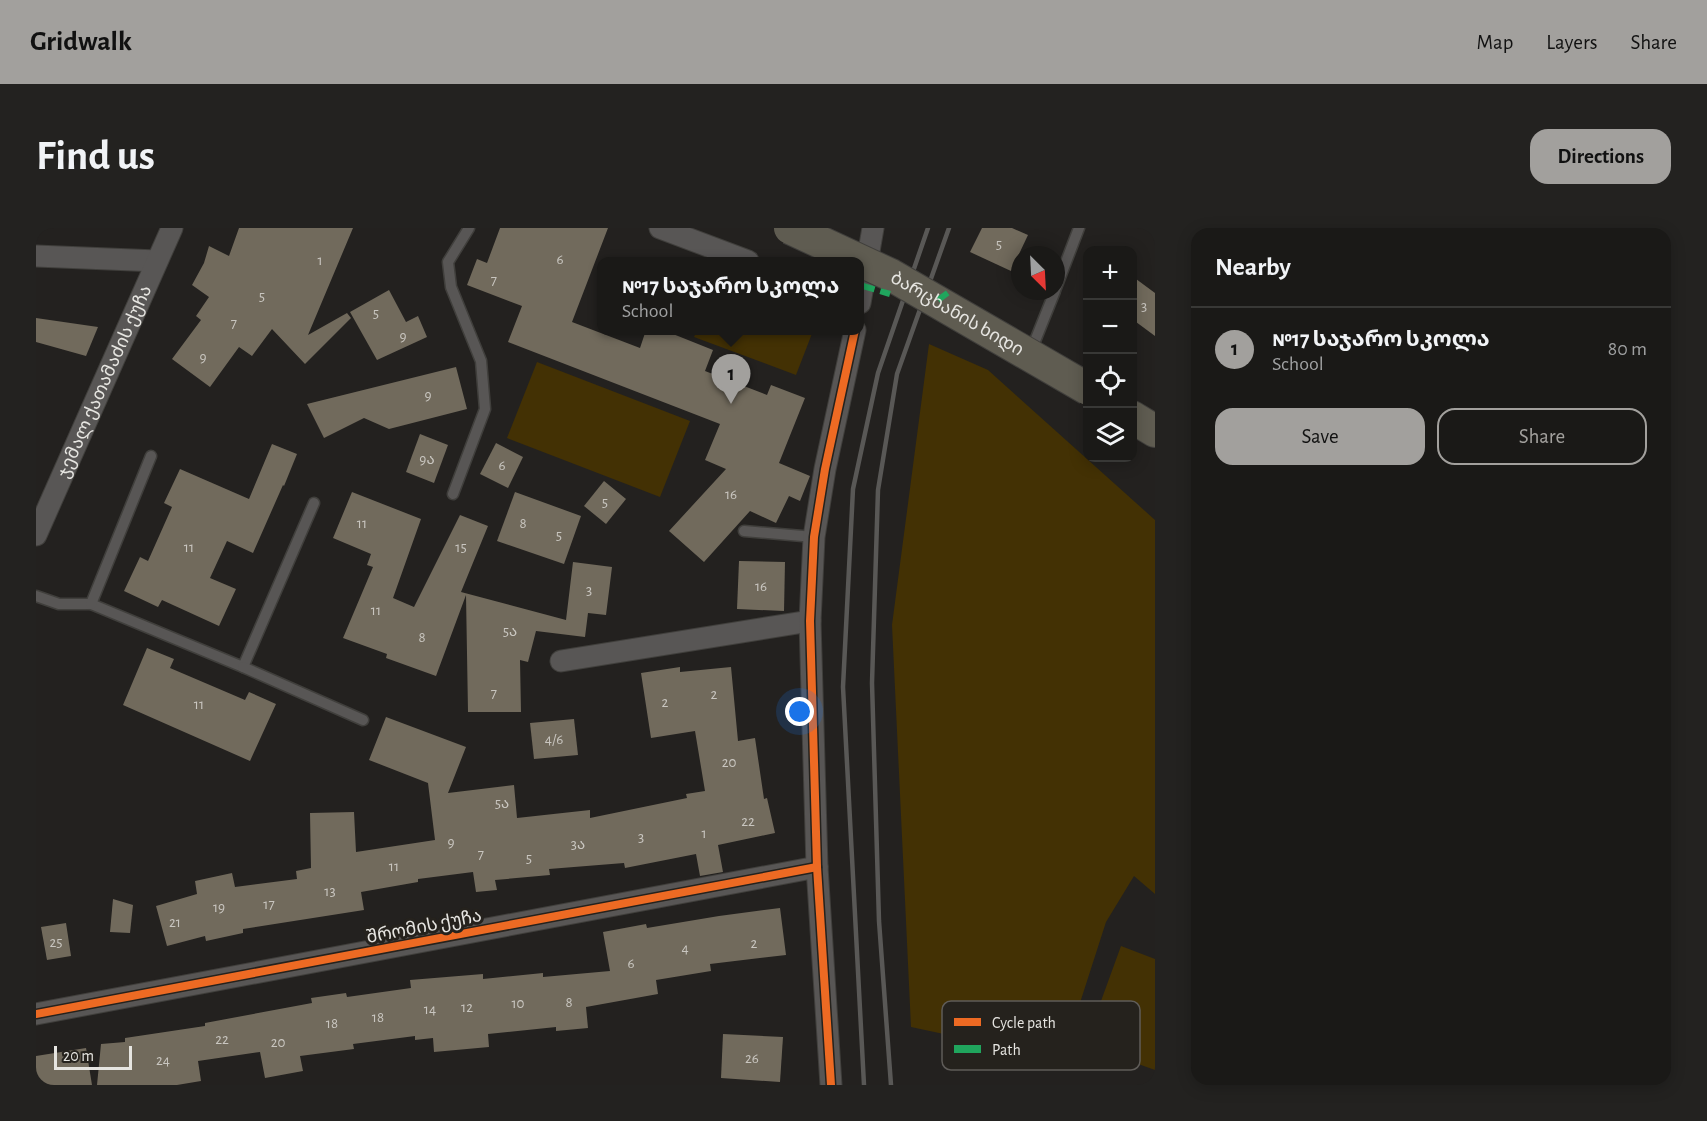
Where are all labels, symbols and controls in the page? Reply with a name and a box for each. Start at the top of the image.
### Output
text: Gridwalk [30,28,132,56]
text: Map [1477,32,1513,53]
text: Layers [1546,32,1597,53]
text: Share [1630,32,1677,53]
button: Directions [1530,129,1671,184]
text: Find us [36,135,155,177]
house number: 5 [996,237,1002,252]
north arrow [1011,246,1065,300]
map controls [1083,246,1137,462]
button: + [1083,246,1137,300]
house number: 6 [556,252,564,267]
house number: 1 [317,253,323,268]
text: Nearby [1215,254,1291,280]
popup [597,257,864,335]
street label: ბარცხანის ხიდი [887,269,1026,360]
house number: 7 [491,273,497,288]
text: №17 საჯარო სკოლა [622,275,839,297]
street label: ჯემალ ქათამაძის ქუჩა [54,283,155,481]
house number: 5 [259,289,265,304]
house number: 3 [1141,299,1147,314]
button: − [1083,300,1137,354]
text: School [622,301,673,321]
house number: 5 [373,306,379,321]
house number: 7 [231,316,237,331]
text: №17 საჯარო სკოლა [1272,328,1490,350]
house number: 9 [399,329,407,344]
text: 1 [1231,339,1238,359]
text: 80 m [1608,339,1647,359]
house number: 9 [199,350,207,365]
pin: 1 [712,354,750,404]
button: locate [1083,354,1137,408]
text: School [1272,354,1324,374]
house number: 9 [424,388,432,403]
button: layers [1083,408,1137,462]
button: Save [1215,408,1425,465]
button: Share [1437,408,1647,465]
house number: 9ა [419,452,435,467]
house number: 6 [498,458,506,473]
house number: 16 [725,487,737,502]
house number: 5 [602,495,608,510]
house number: 11 [357,516,367,531]
house number: 8 [519,516,527,531]
house number: 5 [556,528,562,543]
house number: 11 [184,540,194,555]
house number: 15 [455,540,467,555]
house number: 16 [755,579,767,594]
house number: 3 [586,583,592,598]
house number: 11 [371,603,381,618]
house number: 5ა [503,624,517,639]
house number: 8 [418,630,426,645]
house number: 7 [491,686,497,701]
house number: 2 [711,687,718,702]
house number: 2 [662,695,669,710]
house number: 11 [194,697,204,712]
your location [785,697,814,726]
house number: 4/6 [545,732,563,747]
house number: 20 [722,755,736,770]
house number: 5ა [495,796,509,811]
house number: 22 [741,814,755,829]
house number: 1 [701,826,707,841]
house number: 3 [638,830,644,845]
house number: 9 [447,835,455,850]
house number: 3ა [571,837,585,852]
house number: 7 [478,847,484,862]
house number: 5 [526,851,532,866]
house number: 11 [389,859,399,874]
house number: 13 [324,884,336,899]
house number: 17 [263,897,275,912]
house number: 19 [213,900,225,915]
street label: შრომის ქუჩა [365,906,483,948]
house number: 21 [169,915,181,930]
house number: 25 [49,935,63,950]
house number: 2 [751,936,758,951]
house number: 4 [681,941,689,956]
house number: 6 [627,956,635,971]
house number: 8 [565,995,573,1010]
house number: 10 [511,996,525,1011]
house number: 12 [461,1000,473,1015]
legend [942,1001,1140,1070]
house number: 14 [424,1002,436,1017]
house number: 18 [372,1010,384,1025]
text: Cycle path [992,1015,1056,1032]
house number: 18 [326,1016,338,1031]
house number: 22 [215,1032,229,1047]
house number: 20 [271,1035,285,1050]
text: Path [992,1042,1021,1058]
scale bar [54,1043,132,1070]
text: 20 m [63,1048,94,1064]
house number: 26 [745,1051,759,1066]
house number: 24 [156,1053,170,1068]

